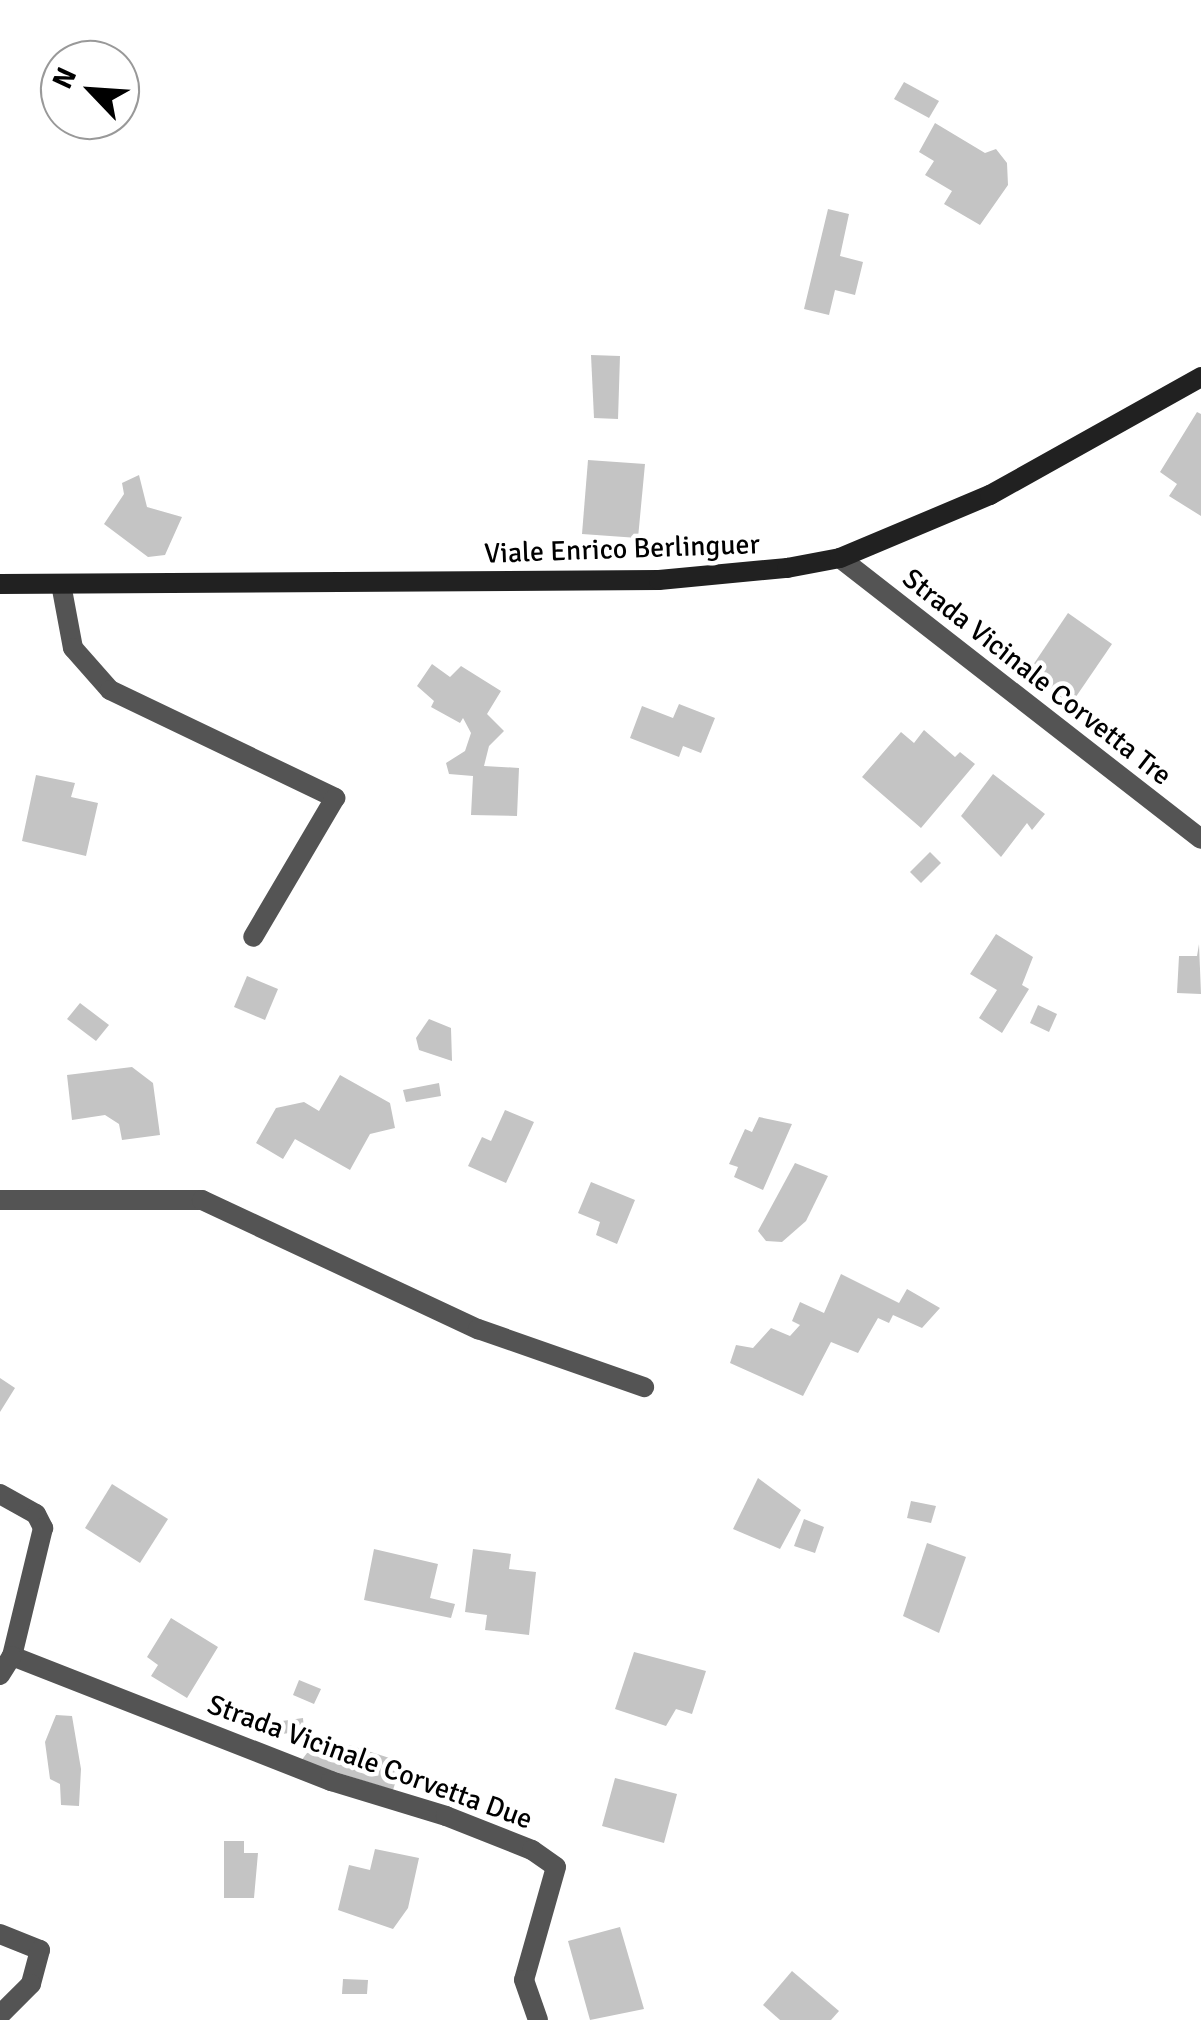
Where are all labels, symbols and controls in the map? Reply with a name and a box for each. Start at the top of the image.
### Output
north arrow [40,40,140,140]
text: N [45,62,84,94]
street label: Viale Enrico Berlinguer [484,527,760,571]
street label: Strada Vicinale Corvetta Tre [896,562,1178,792]
street label: Strada Vicinale Corvetta Due [203,1688,537,1836]

